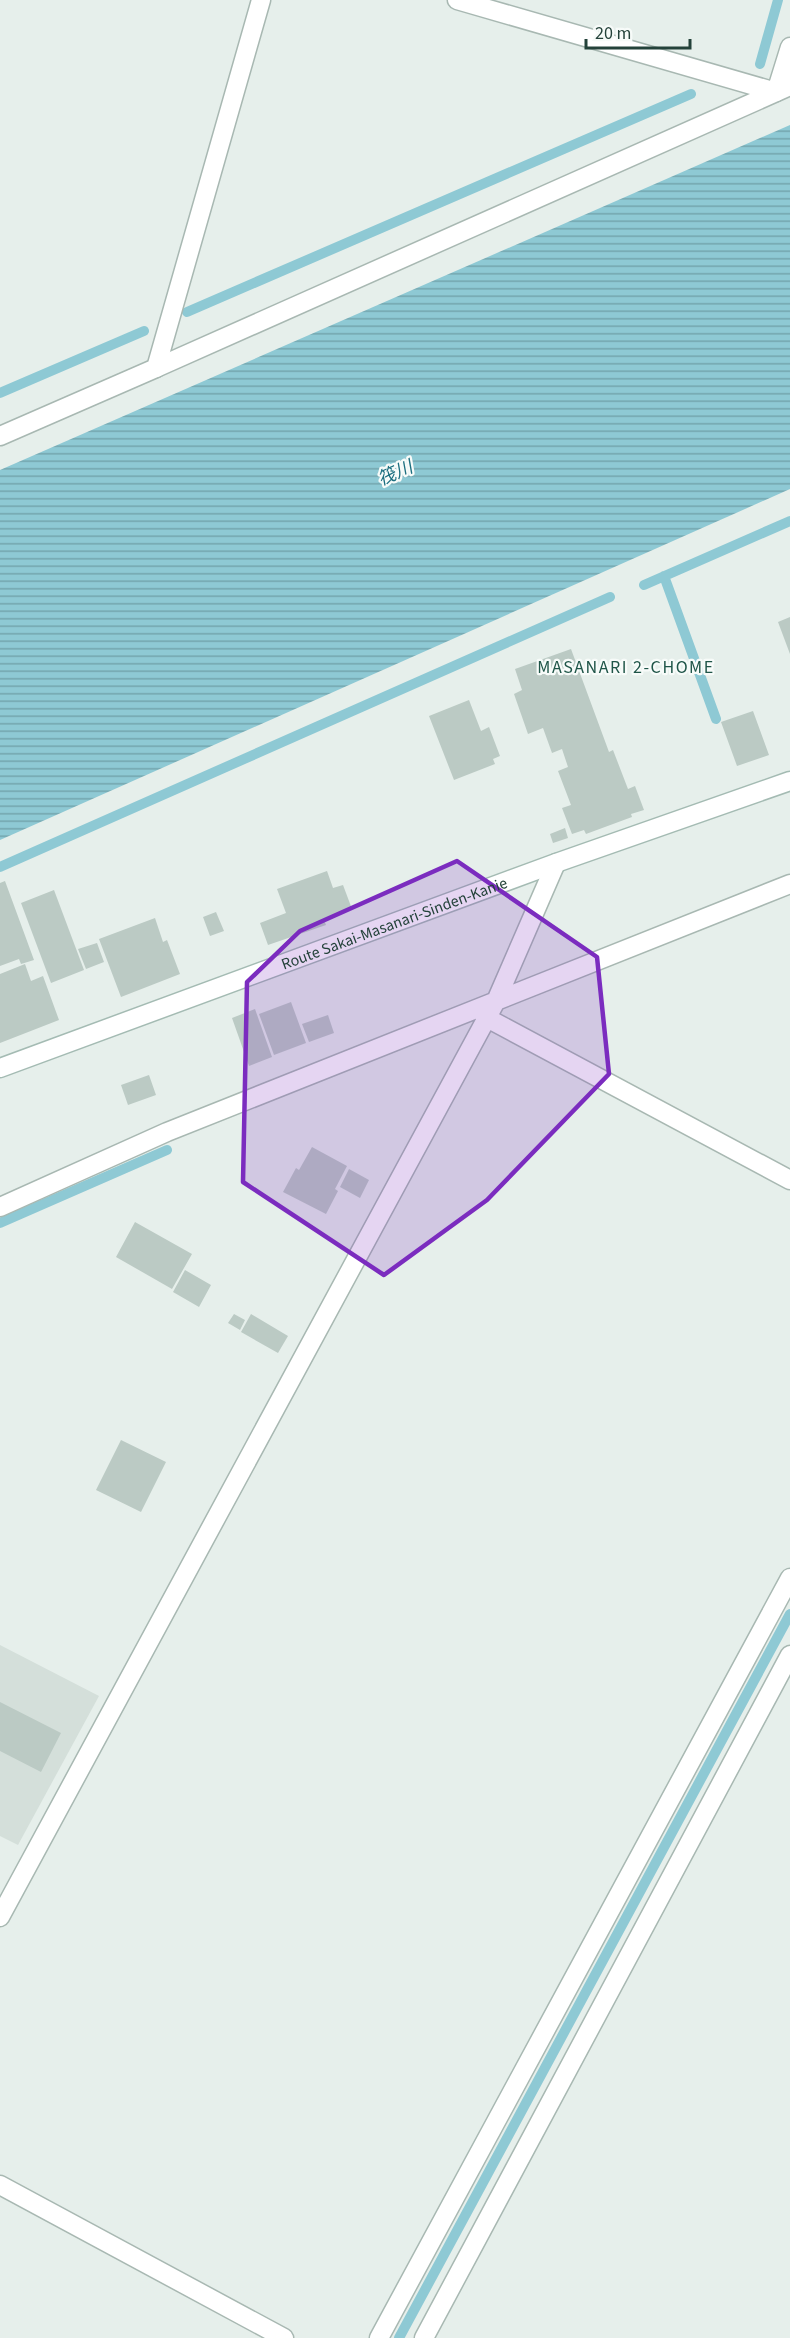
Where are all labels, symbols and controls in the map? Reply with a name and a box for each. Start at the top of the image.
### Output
scale bar [586,12,690,50]
text: 20 m [595,21,631,46]
water label: 筏川 [374,454,419,492]
district label: MASANARI 2-CHOME [537,655,715,680]
street label: Route Sakai-Masanari-Sinden-Kanie [278,872,511,975]

